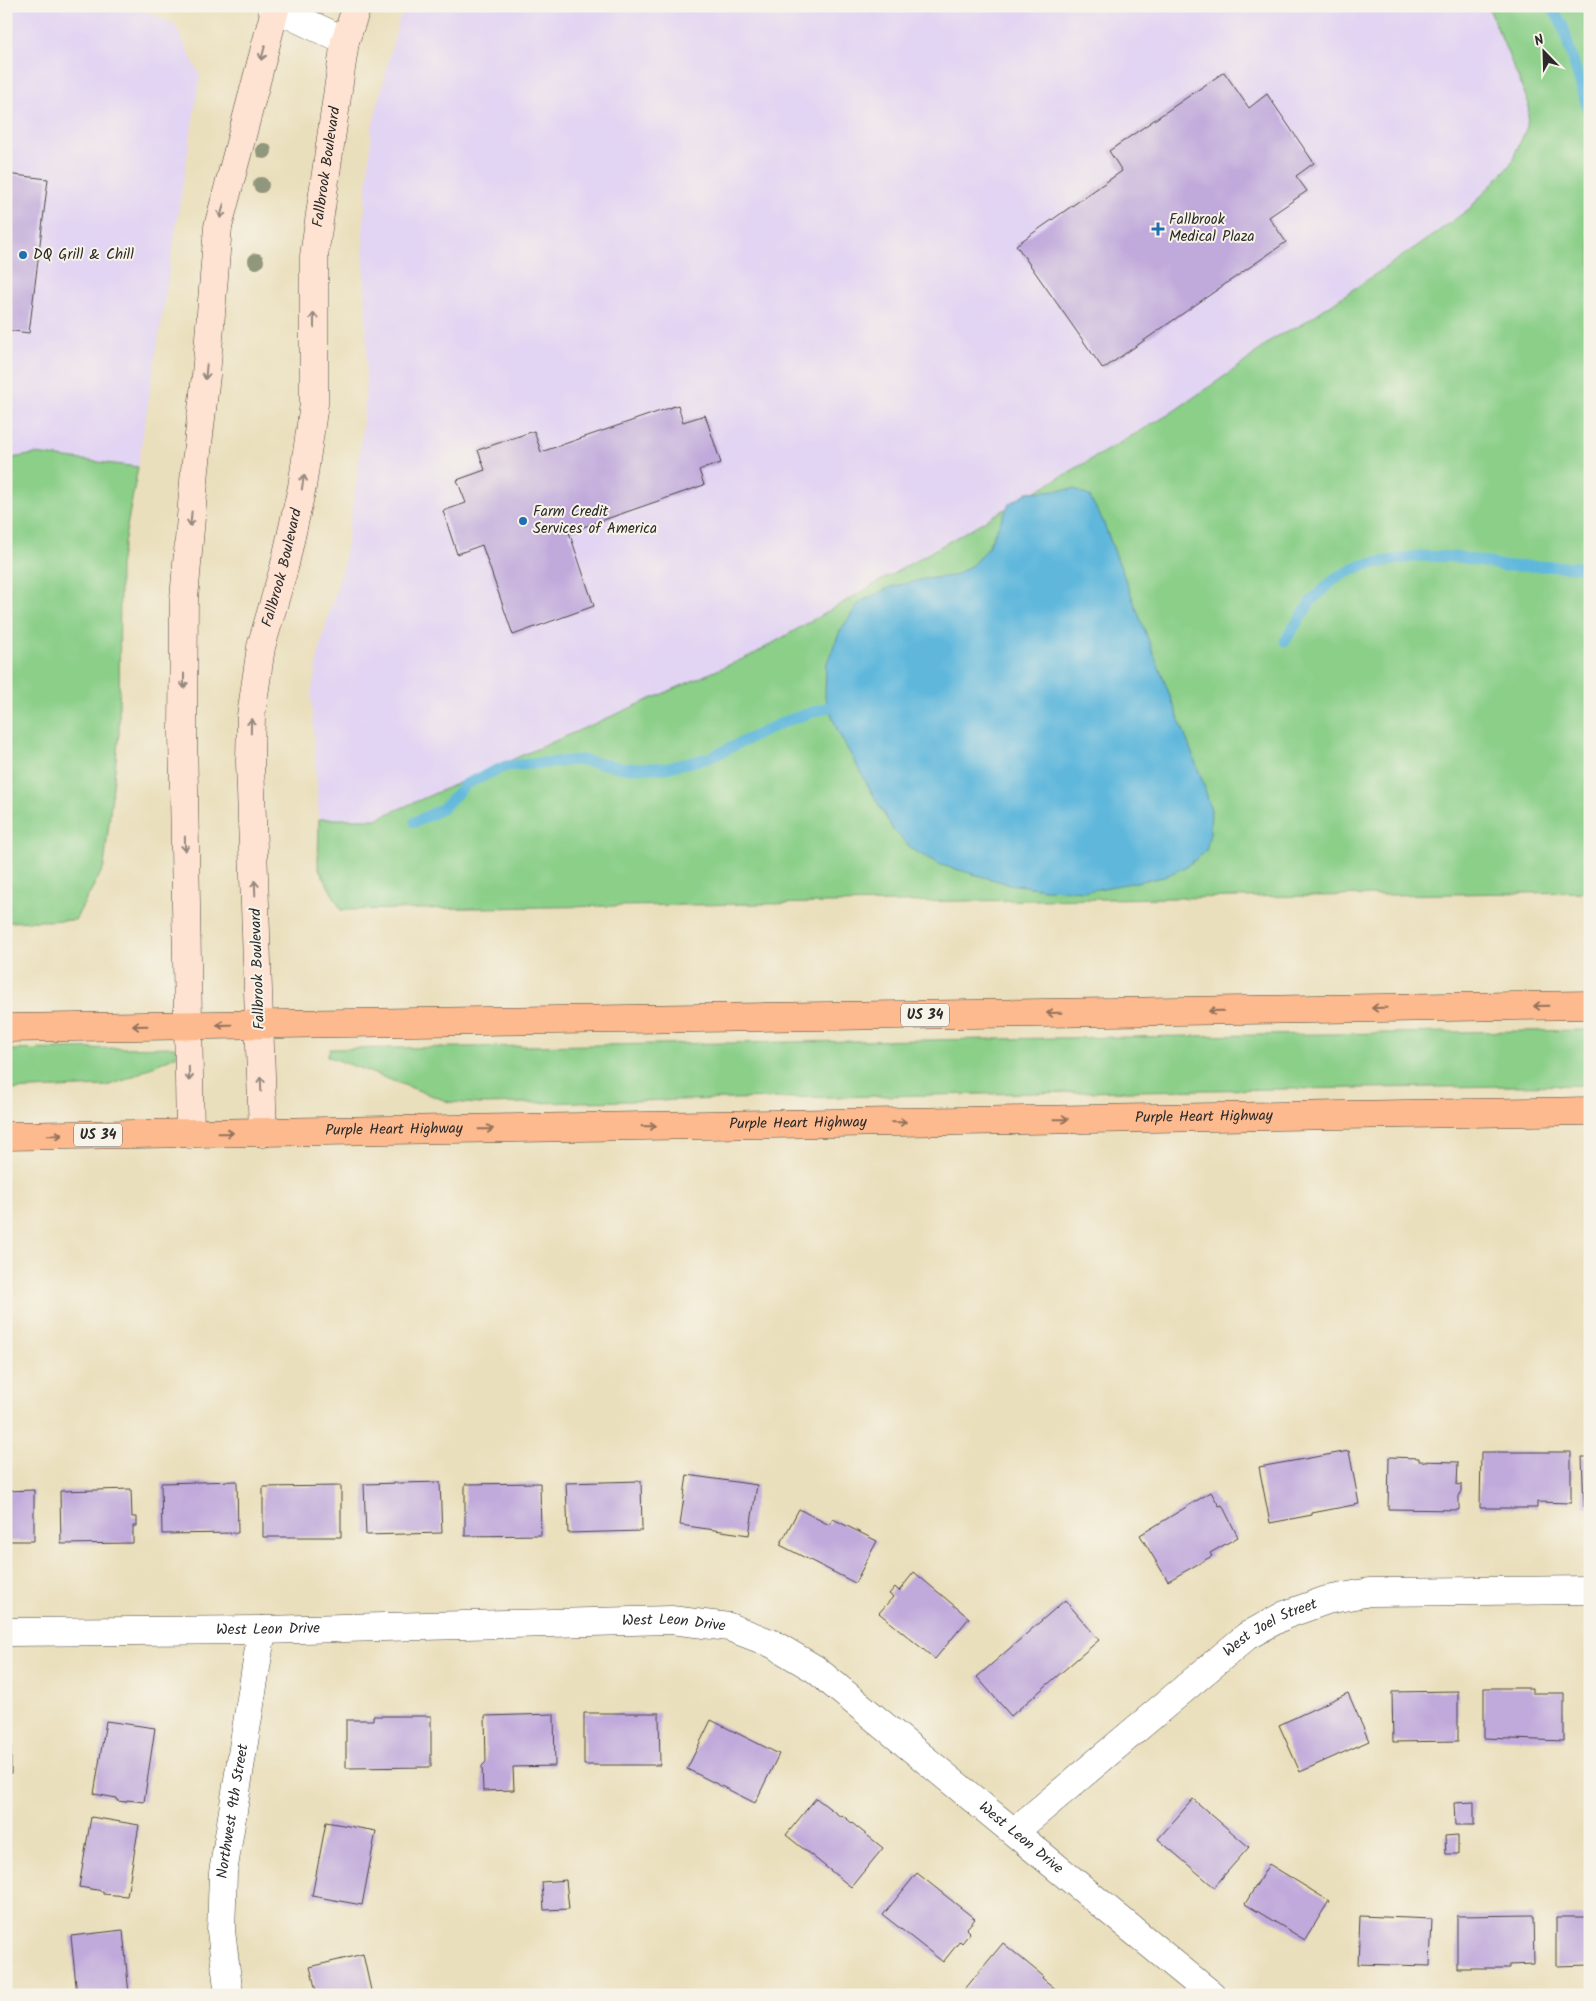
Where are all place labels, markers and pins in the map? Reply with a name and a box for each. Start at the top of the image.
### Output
place label: Fallbrook Medical Plaza [1169,208,1255,249]
marker: Fallbrook Medical Plaza [1151,222,1165,236]
place label: DQ Grill & Chill [33,243,134,267]
marker: DQ Grill & Chill [17,249,29,261]
place label: Farm Credit Services of America [533,500,657,541]
marker: Farm Credit Services of America [517,515,529,527]

